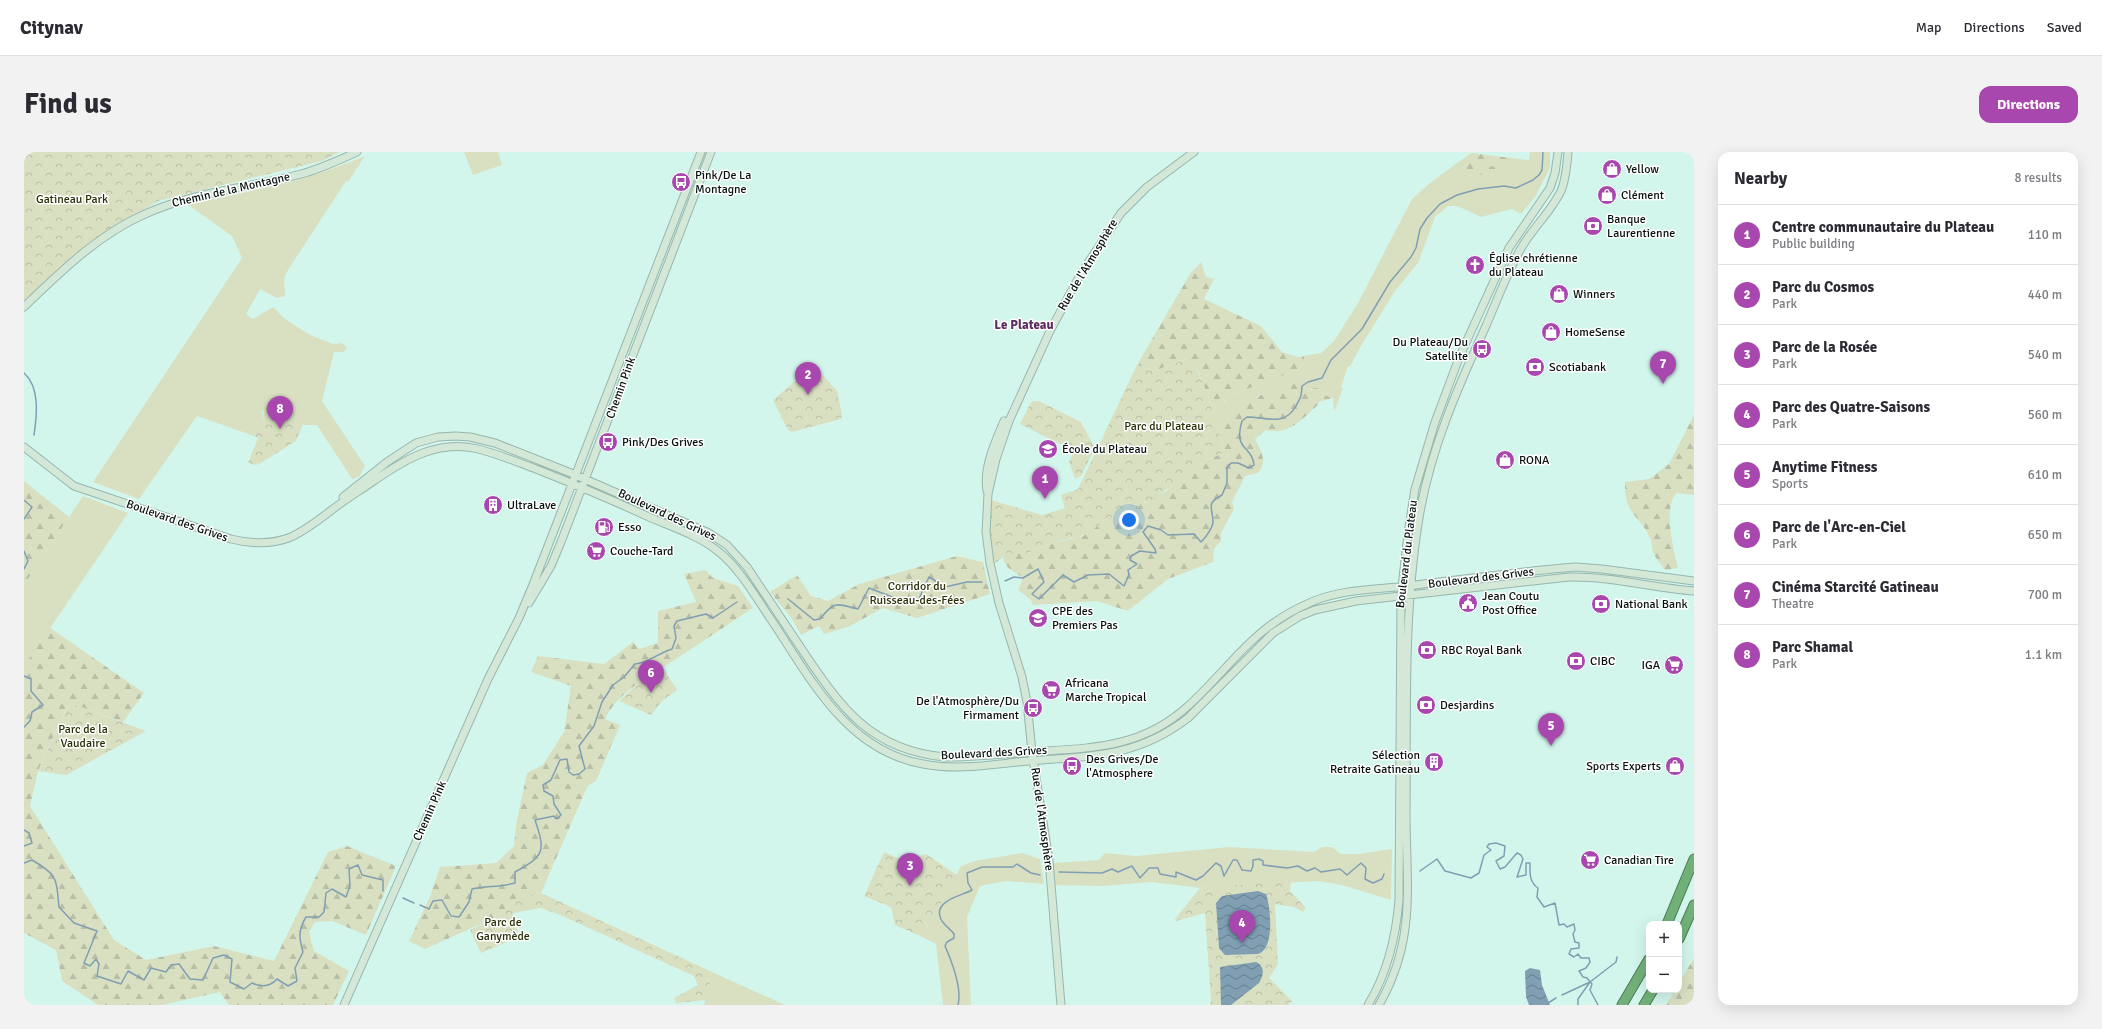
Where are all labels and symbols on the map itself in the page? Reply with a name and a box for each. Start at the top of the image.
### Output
shop icon: Yellow [1601,158,1623,180]
place label: Yellow [1626,162,1659,177]
place label: Pink/De La Montagne [695,168,751,197]
street label: Chemin de la Montagne [171,169,291,211]
bus stop icon: Pink/De La Montagne [670,171,692,193]
shop icon: Clément [1596,184,1618,206]
place label: Clément [1621,188,1664,203]
park label: Gatineau Park [36,192,108,207]
place label: Banque Laurentienne [1607,212,1675,241]
bank icon: Banque Laurentienne [1582,215,1604,237]
street label: Rue de l'Atmosphère [1055,216,1121,314]
place label: Église chrétienne du Plateau [1489,251,1578,280]
church icon: Église chrétienne du Plateau [1464,254,1486,276]
shop icon: Winners [1548,283,1570,305]
place label: Winners [1573,287,1615,302]
district label: Le Plateau [994,317,1054,333]
shop icon: HomeSense [1540,321,1562,343]
place label: HomeSense [1565,325,1625,340]
place label: Du Plateau/Du Satellite [1393,335,1468,364]
bus stop icon: Du Plateau/Du Satellite [1471,338,1493,360]
pin: 7 [1650,351,1676,384]
street label: Chemin Pink [603,355,639,421]
bank icon: Scotiabank [1524,356,1546,378]
place label: Scotiabank [1549,360,1606,375]
pin: 2 [795,362,821,395]
pin: 8 [267,396,293,429]
park label: Parc du Plateau [1124,419,1204,434]
bus stop icon: Pink/Des Grives [597,431,619,453]
place label: Pink/Des Grives [622,435,703,450]
school or university icon: École du Plateau [1037,438,1059,460]
place label: École du Plateau [1062,442,1147,457]
shop icon: RONA [1494,449,1516,471]
place label: RONA [1519,453,1550,468]
pin: 1 [1032,466,1058,499]
street label: Boulevard des Grives [616,486,718,544]
building icon: UltraLave [482,494,504,516]
street label: Boulevard des Grives [124,497,230,545]
place label: UltraLave [507,498,556,513]
street label: Boulevard du Plateau [1393,499,1421,609]
your location [1119,510,1139,530]
fuel station icon: Esso [593,516,615,538]
place label: Esso [618,520,642,535]
supermarket icon: Couche-Tard [585,540,607,562]
place label: Couche-Tard [610,544,673,559]
street label: Boulevard des Grives [1427,564,1535,592]
park label: Corridor du Ruisseau-des-Fées [869,579,965,608]
place label: Jean Coutu Post Office [1482,589,1539,618]
public building icon: Jean Coutu Post Office [1457,592,1479,614]
bank icon: National Bank [1590,593,1612,615]
place label: National Bank [1615,597,1688,612]
place label: CPE des Premiers Pas [1052,604,1118,633]
school or university icon: CPE des Premiers Pas [1027,607,1049,629]
bank icon: RBC Royal Bank [1416,639,1438,661]
place label: RBC Royal Bank [1441,643,1522,658]
bank icon: CIBC [1565,650,1587,672]
place label: CIBC [1590,654,1615,669]
supermarket icon: IGA [1663,654,1685,676]
place label: IGA [1641,658,1661,673]
pin: 6 [638,660,664,693]
place label: Africana Marche Tropical [1065,676,1147,705]
supermarket icon: Africana Marche Tropical [1040,679,1062,701]
place label: De l'Atmosphère/Du Firmament [916,694,1019,723]
bank icon: Desjardins [1415,694,1437,716]
bus stop icon: De l'Atmosphère/Du Firmament [1022,697,1044,719]
place label: Desjardins [1440,698,1494,713]
pin: 5 [1538,713,1564,746]
park label: Parc de la Vaudaire [58,722,108,751]
street label: Boulevard des Grives [940,743,1048,763]
place label: Sélection Retraite Gatineau [1330,748,1420,777]
building icon: Sélection Retraite Gatineau [1423,751,1445,773]
place label: Des Grives/De l'Atmosphere [1086,752,1159,781]
bus stop icon: Des Grives/De l'Atmosphere [1061,755,1083,777]
shop icon: Sports Experts [1664,755,1686,777]
place label: Sports Experts [1586,759,1661,774]
street label: Rue de l'Atmosphère [1027,766,1057,872]
street label: Chemin Pink [410,779,450,843]
supermarket icon: Canadian Tire [1579,849,1601,871]
pin: 3 [897,853,923,886]
place label: Canadian Tire [1604,853,1674,868]
pin: 4 [1229,910,1255,943]
park label: Parc de Ganymède [476,915,530,944]

